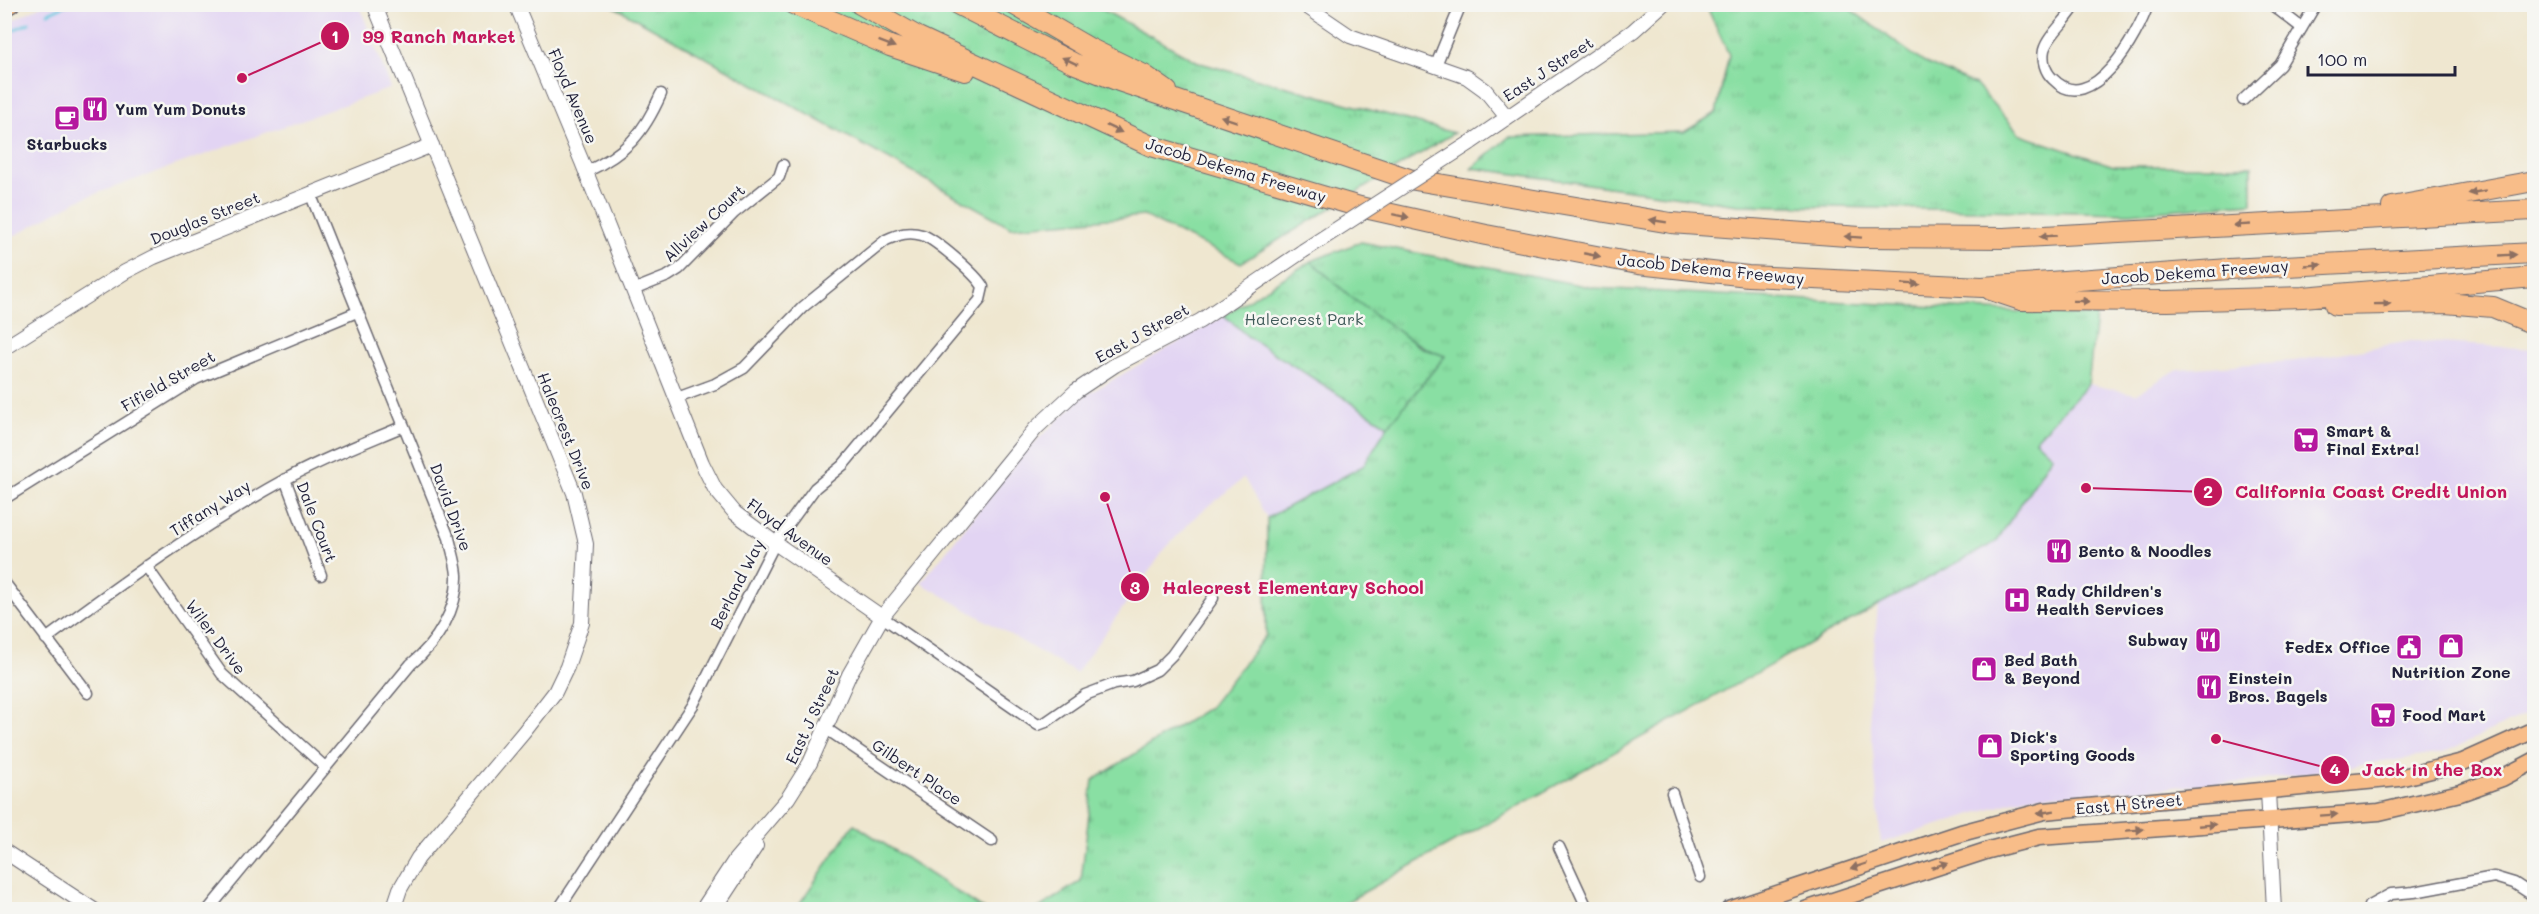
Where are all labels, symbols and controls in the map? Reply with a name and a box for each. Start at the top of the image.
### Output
callout: 99 Ranch Market [320,18,527,54]
text: 1 [331,24,339,48]
text: 99 Ranch Market [362,24,516,48]
street label: East J Street [1498,31,1597,106]
scale bar [2308,39,2455,77]
one-way arrow [878,40,896,49]
street label: Floyd Avenue [544,45,603,147]
text: 100 m [2317,47,2367,71]
one-way arrow [1061,56,1079,66]
restaurant icon: Yum Yum Donuts [80,94,110,124]
place label: Yum Yum Donuts [115,98,246,119]
cafe icon: Starbucks [52,103,82,133]
one-way arrow [1220,114,1238,123]
one-way arrow [1106,124,1123,133]
street label: Jacob Dekema Freeway [1143,132,1329,207]
place label: Starbucks [27,133,107,154]
street label: Allview Court [658,179,749,266]
street label: Douglas Street [147,186,263,249]
one-way arrow [2467,188,2486,197]
one-way arrow [1391,212,1410,222]
one-way arrow [1649,216,1668,225]
one-way arrow [2233,220,2252,230]
one-way arrow [2038,231,2057,240]
one-way arrow [1843,232,1862,241]
street label: Jacob Dekema Freeway [1617,248,1805,289]
one-way arrow [2498,250,2517,259]
one-way arrow [1582,251,1601,260]
street label: Jacob Dekema Freeway [2101,254,2289,289]
one-way arrow [2304,260,2323,270]
one-way arrow [1902,279,1921,288]
one-way arrow [2071,296,2090,306]
street label: East J Street [1091,298,1192,367]
one-way arrow [2373,299,2392,309]
park label: Halecrest Park [1245,308,1363,329]
street label: Fifield Street [117,345,219,416]
street label: Halecrest Drive [533,369,600,493]
place label: Smart & Final Extra! [2326,420,2419,459]
supermarket icon: Smart & Final Extra! [2291,425,2321,455]
street label: David Drive [426,460,477,554]
callout: California Coast Credit Union [2193,474,2519,510]
street label: Tiffany Way [166,475,254,541]
street label: Dale Court [292,478,342,565]
text: 2 [2203,479,2213,503]
text: California Coast Credit Union [2235,479,2507,503]
street label: Floyd Avenue [743,493,837,570]
street label: Berland Way [705,535,768,632]
restaurant icon: Bento & Noodles [2044,536,2074,566]
place label: Bento & Noodles [2078,540,2211,561]
callout: Halecrest Elementary School [1120,569,1436,605]
text: 3 [1130,575,1141,599]
text: Halecrest Elementary School [1162,575,1424,599]
place label: Rady Children's Health Services [2036,580,2164,619]
hospital icon: Rady Children's Health Services [2002,585,2032,615]
street label: Wiler Drive [181,595,251,678]
restaurant icon: Subway [2193,625,2223,655]
place label: Subway [2128,629,2188,650]
shop icon: Nutrition Zone [2436,631,2466,661]
public building icon: FedEx Office [2394,632,2424,662]
place label: FedEx Office [2284,636,2390,657]
place label: Bed Bath & Beyond [2004,649,2080,688]
shop icon: Bed Bath & Beyond [1969,654,1999,684]
place label: Nutrition Zone [2391,661,2511,682]
street label: East J Street [780,664,843,767]
place label: Einstein Bros. Bagels [2228,667,2328,706]
restaurant icon: Einstein Bros. Bagels [2194,672,2224,702]
supermarket icon: Food Mart [2368,700,2398,730]
place label: Food Mart [2402,704,2486,725]
place label: Dick's Sporting Goods [2010,726,2135,765]
shop icon: Dick's Sporting Goods [1975,731,2005,761]
street label: Gilbert Place [868,734,966,809]
callout: Jack in the Box [2320,752,2515,788]
text: 4 [2329,757,2341,781]
text: Jack in the Box [2362,757,2502,781]
street label: East H Street [2075,788,2183,819]
one-way arrow [2037,807,2056,816]
one-way arrow [2319,811,2338,820]
one-way arrow [2198,820,2217,830]
one-way arrow [2126,826,2145,835]
one-way arrow [1931,860,1949,870]
one-way arrow [1850,862,1868,872]

